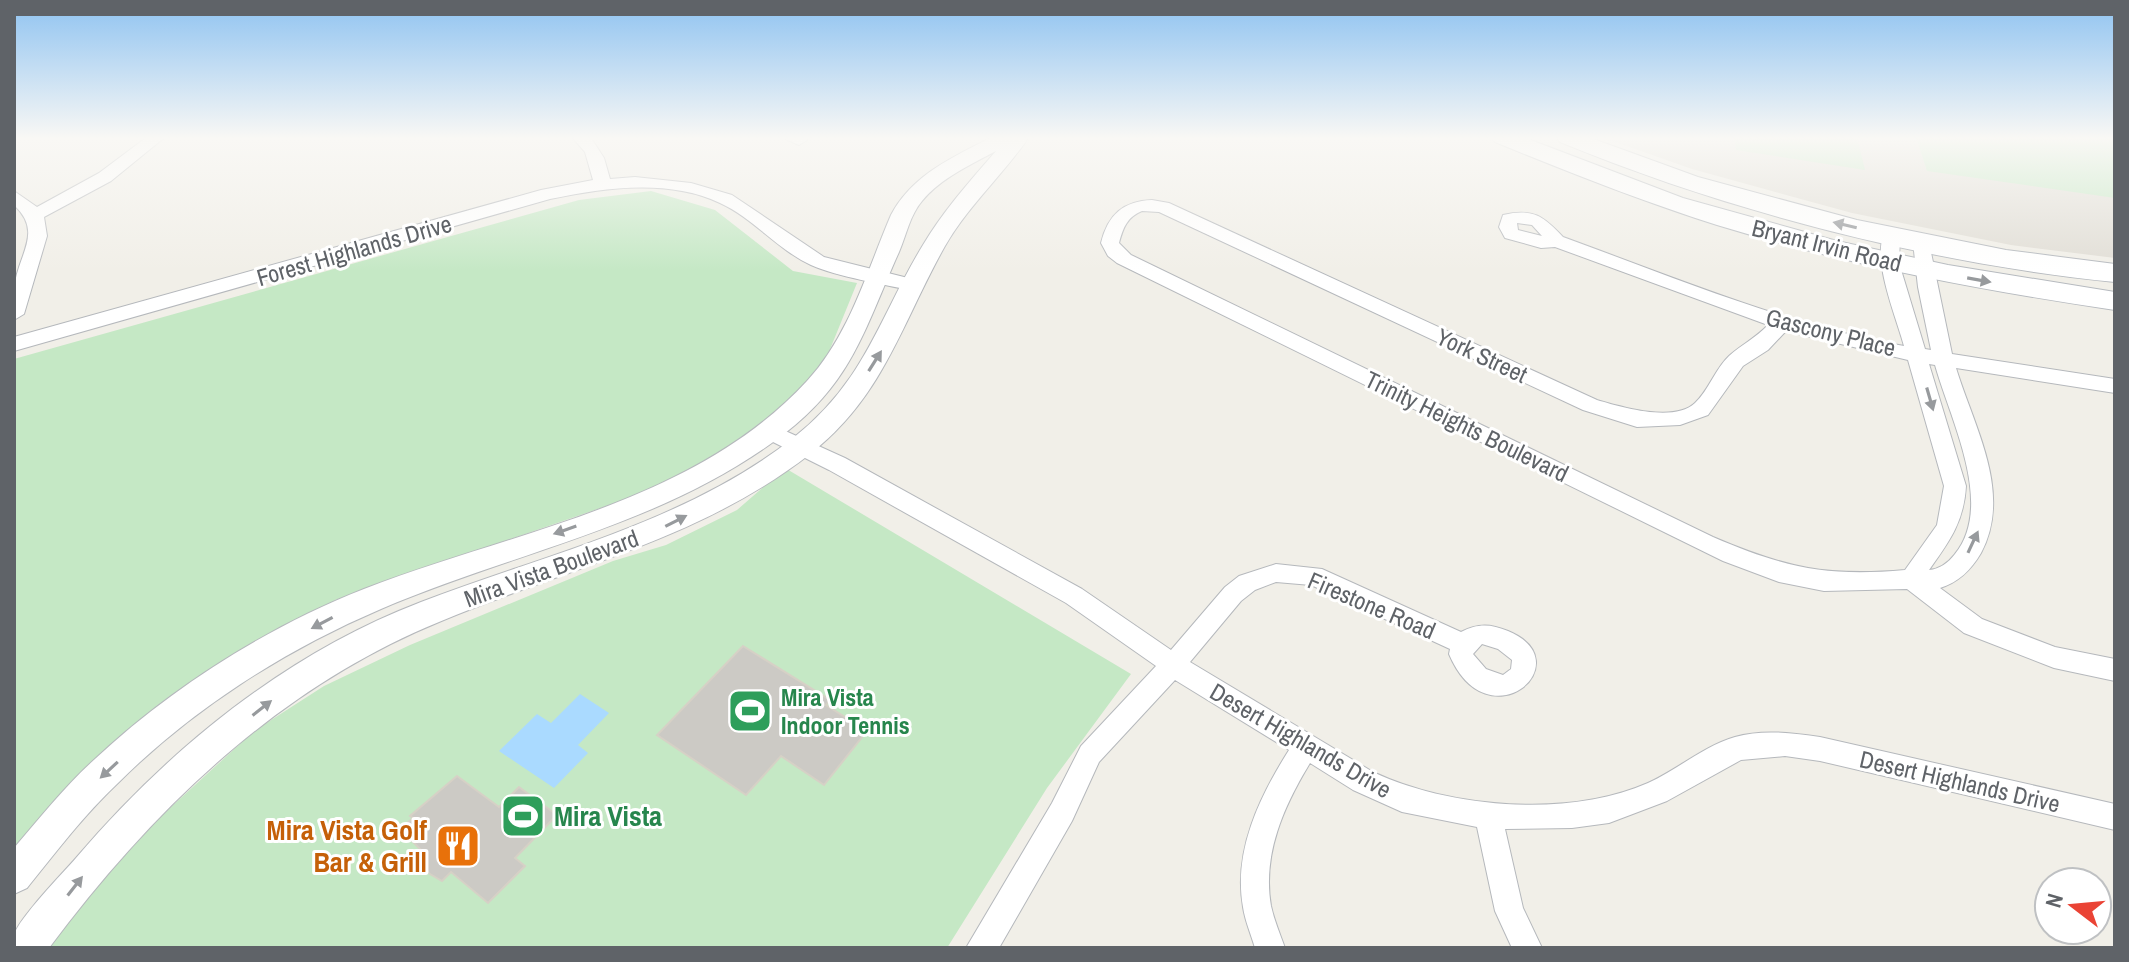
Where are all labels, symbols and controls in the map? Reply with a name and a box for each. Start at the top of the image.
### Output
street label: Forest Highlands Drive [253,207,455,293]
street label: Bryant Irvin Road [1749,211,1905,279]
one-way arrow [1833,219,1858,231]
one-way arrow [1967,274,1992,286]
street label: Gascony Place [1763,300,1899,364]
street label: York Street [1431,320,1533,390]
one-way arrow [867,350,881,372]
street label: Trinity Heights Boulevard [1360,363,1574,489]
one-way arrow [1924,388,1937,412]
one-way arrow [664,514,687,528]
street label: Mira Vista Boulevard [459,522,643,614]
one-way arrow [553,525,577,537]
one-way arrow [1966,531,1980,554]
street label: Firestone Road [1303,564,1441,646]
one-way arrow [311,616,334,629]
street label: Desert Highlands Drive [1204,675,1398,805]
place label: Mira Vista Indoor Tennis [781,681,910,741]
sports icon: Mira Vista Indoor Tennis [726,687,774,735]
one-way arrow [252,700,273,716]
street label: Desert Highlands Drive [1857,742,2063,820]
one-way arrow [100,760,119,778]
sports icon: Mira Vista [499,792,547,840]
place label: Mira Vista [554,797,662,835]
place label: Mira Vista Golf Bar & Grill [267,811,427,881]
restaurant icon: Mira Vista Golf Bar & Grill [434,822,482,870]
north arrow [2033,866,2113,946]
one-way arrow [66,876,83,896]
text: N [2038,890,2070,911]

